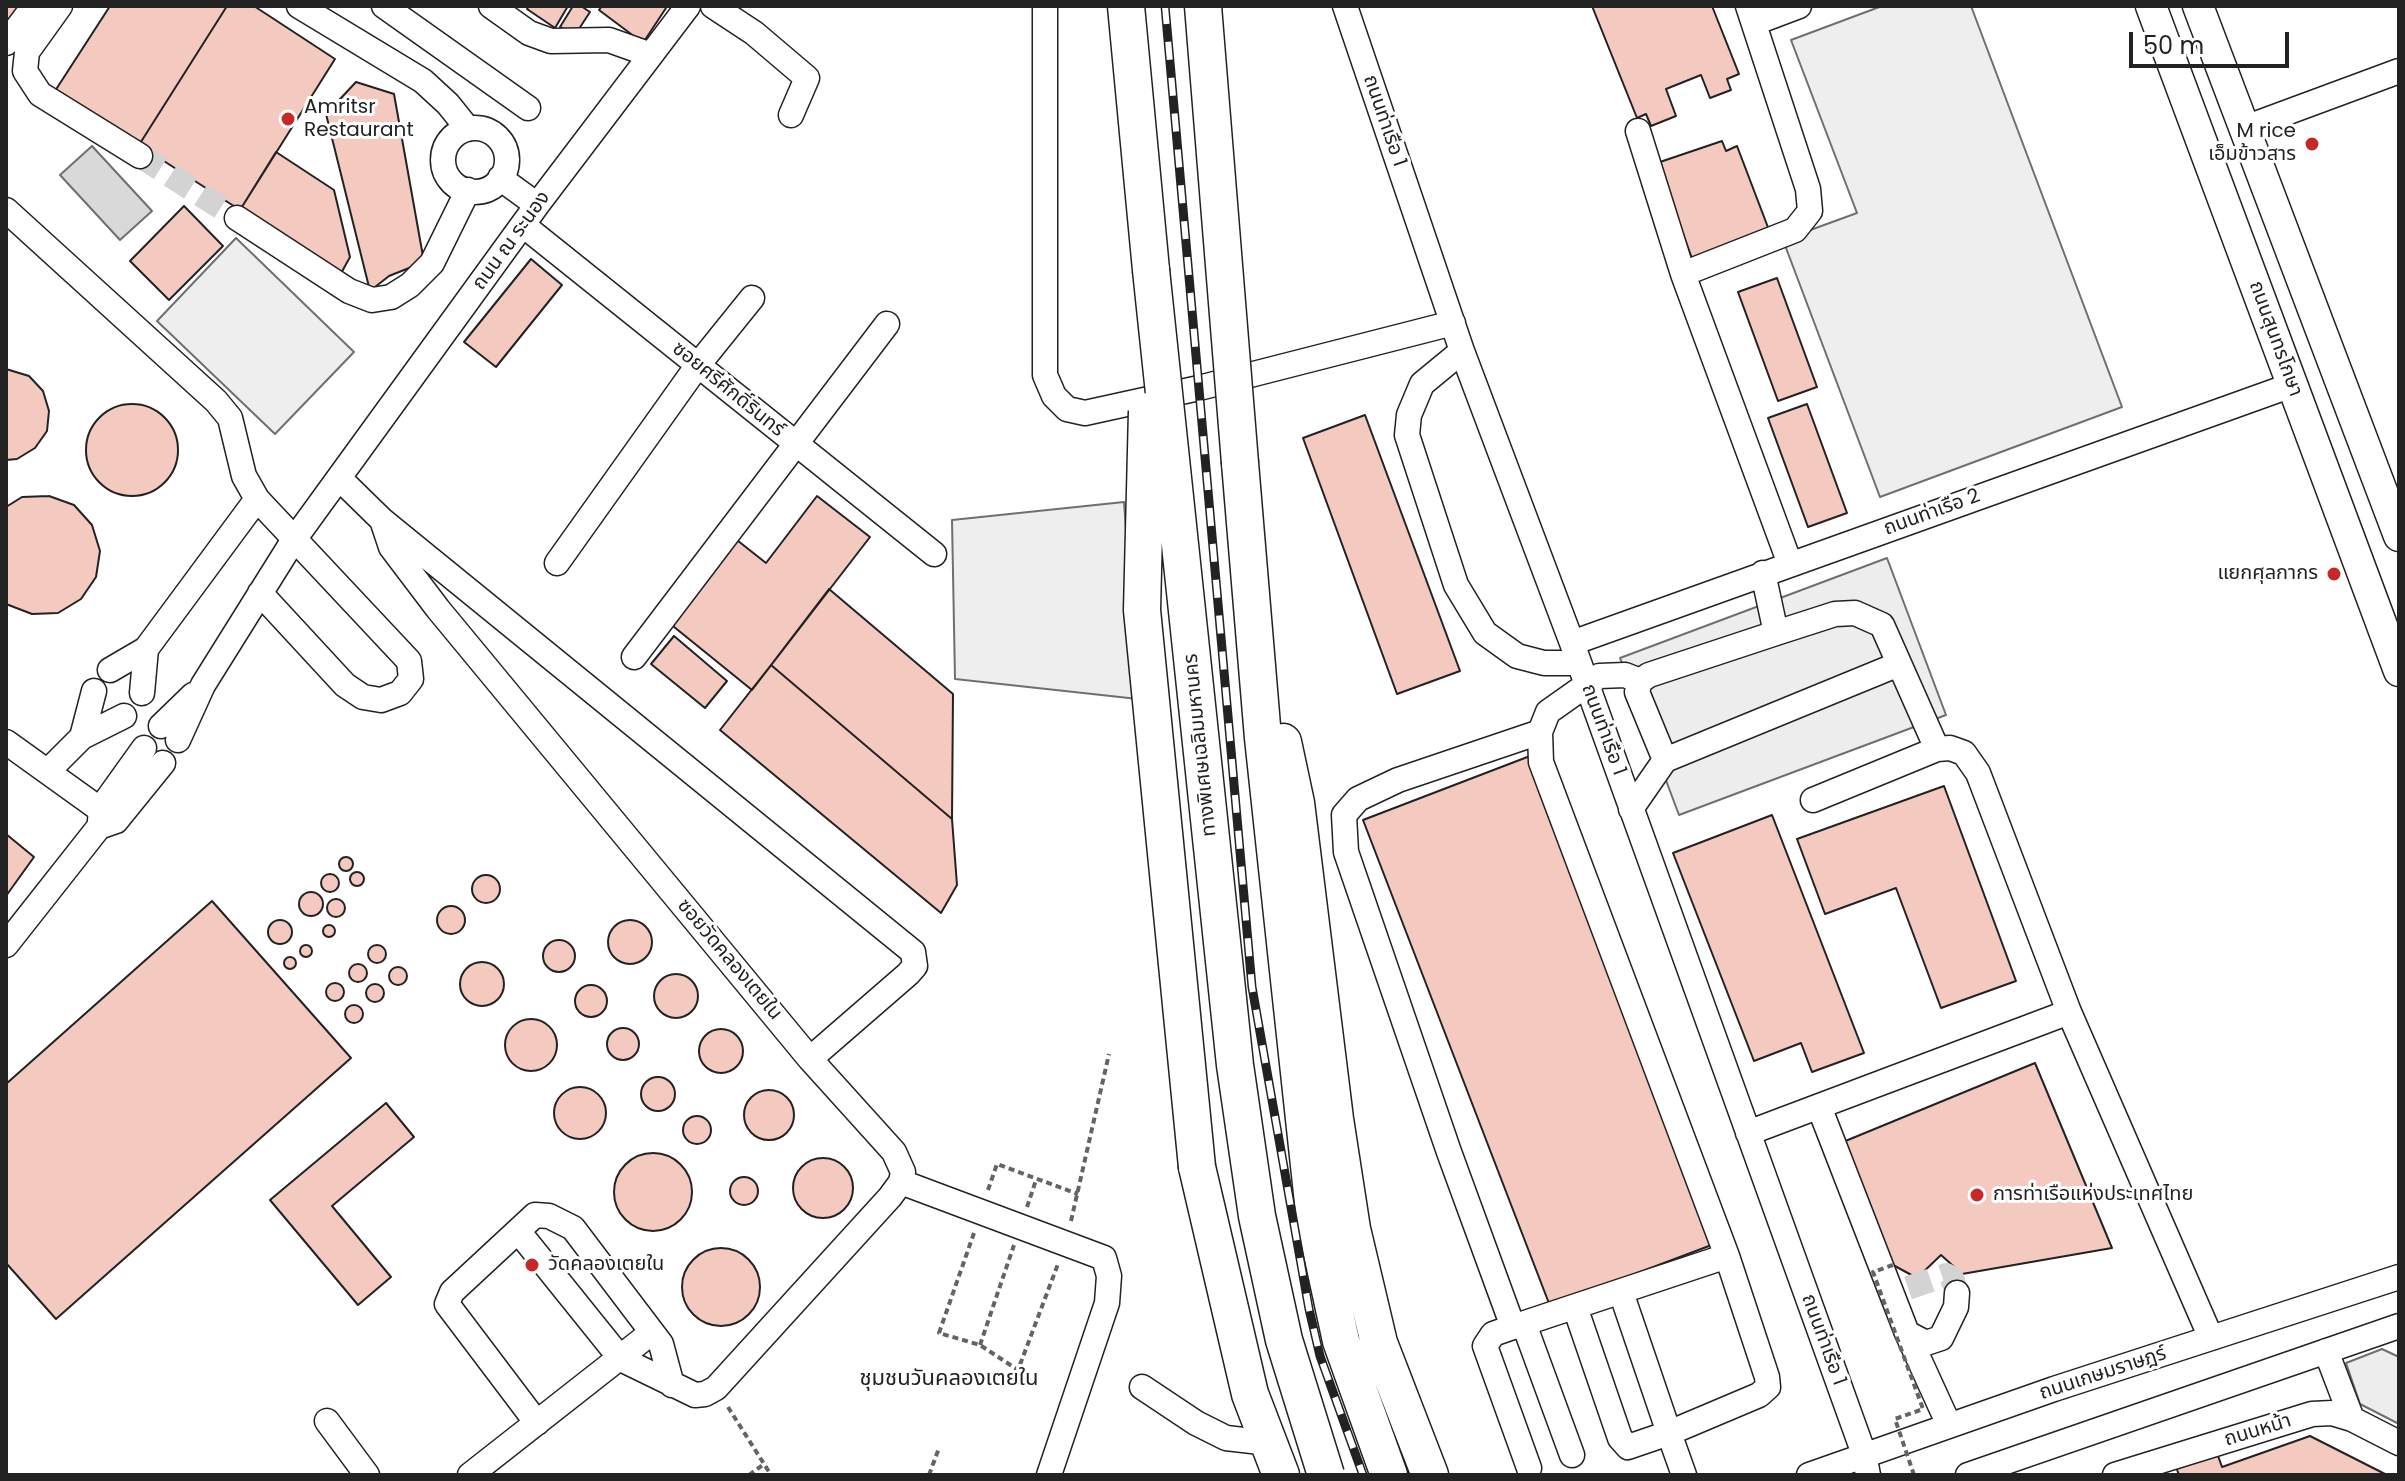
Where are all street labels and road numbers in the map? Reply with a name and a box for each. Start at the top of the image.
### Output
street label: ถนนท่าเรือ 1 [1357,72,1411,170]
street label: ถนน ณ ระนอง [468,187,556,295]
street label: ถนนสุนทรโกษา [2243,278,2307,400]
street label: ซอยศรีศักดิ์รินทร์ [667,337,789,443]
street label: ถนนท่าเรือ 2 [1881,485,1983,541]
street label: ทางพิเศษเฉลิมมหานคร [1179,652,1223,838]
street label: ถนนท่าเรือ 1 [1575,681,1631,779]
street label: ซอยวัดคลองเตยใน [671,895,787,1025]
street label: ถนนท่าเรือ 1 [1795,1291,1851,1389]
street label: ถนนเกษมราษฎร์ [2037,1342,2169,1406]
street label: ถนนหน้า [2222,1409,2294,1453]

